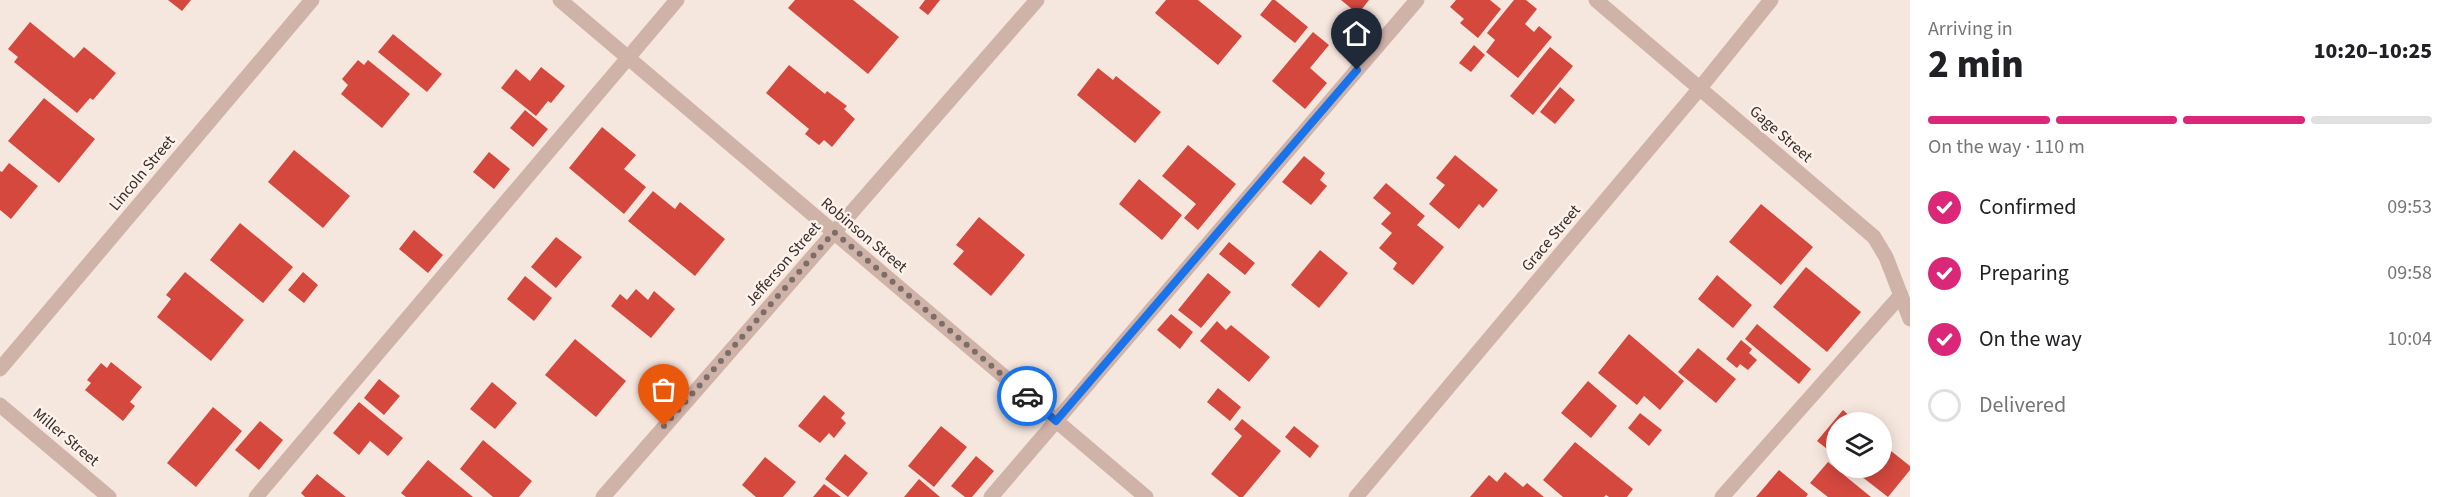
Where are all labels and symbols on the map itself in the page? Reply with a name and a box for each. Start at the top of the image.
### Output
pin [1331,8,1382,70]
street label: Gage Street [1745,100,1818,168]
street label: Lincoln Street [104,130,180,215]
street label: Robinson Street [816,192,912,278]
street label: Grace Street [1516,199,1586,276]
street label: Jefferson Street [740,217,826,311]
pin [638,364,689,426]
courier [997,366,1057,426]
street label: Miller Street [28,403,104,472]

